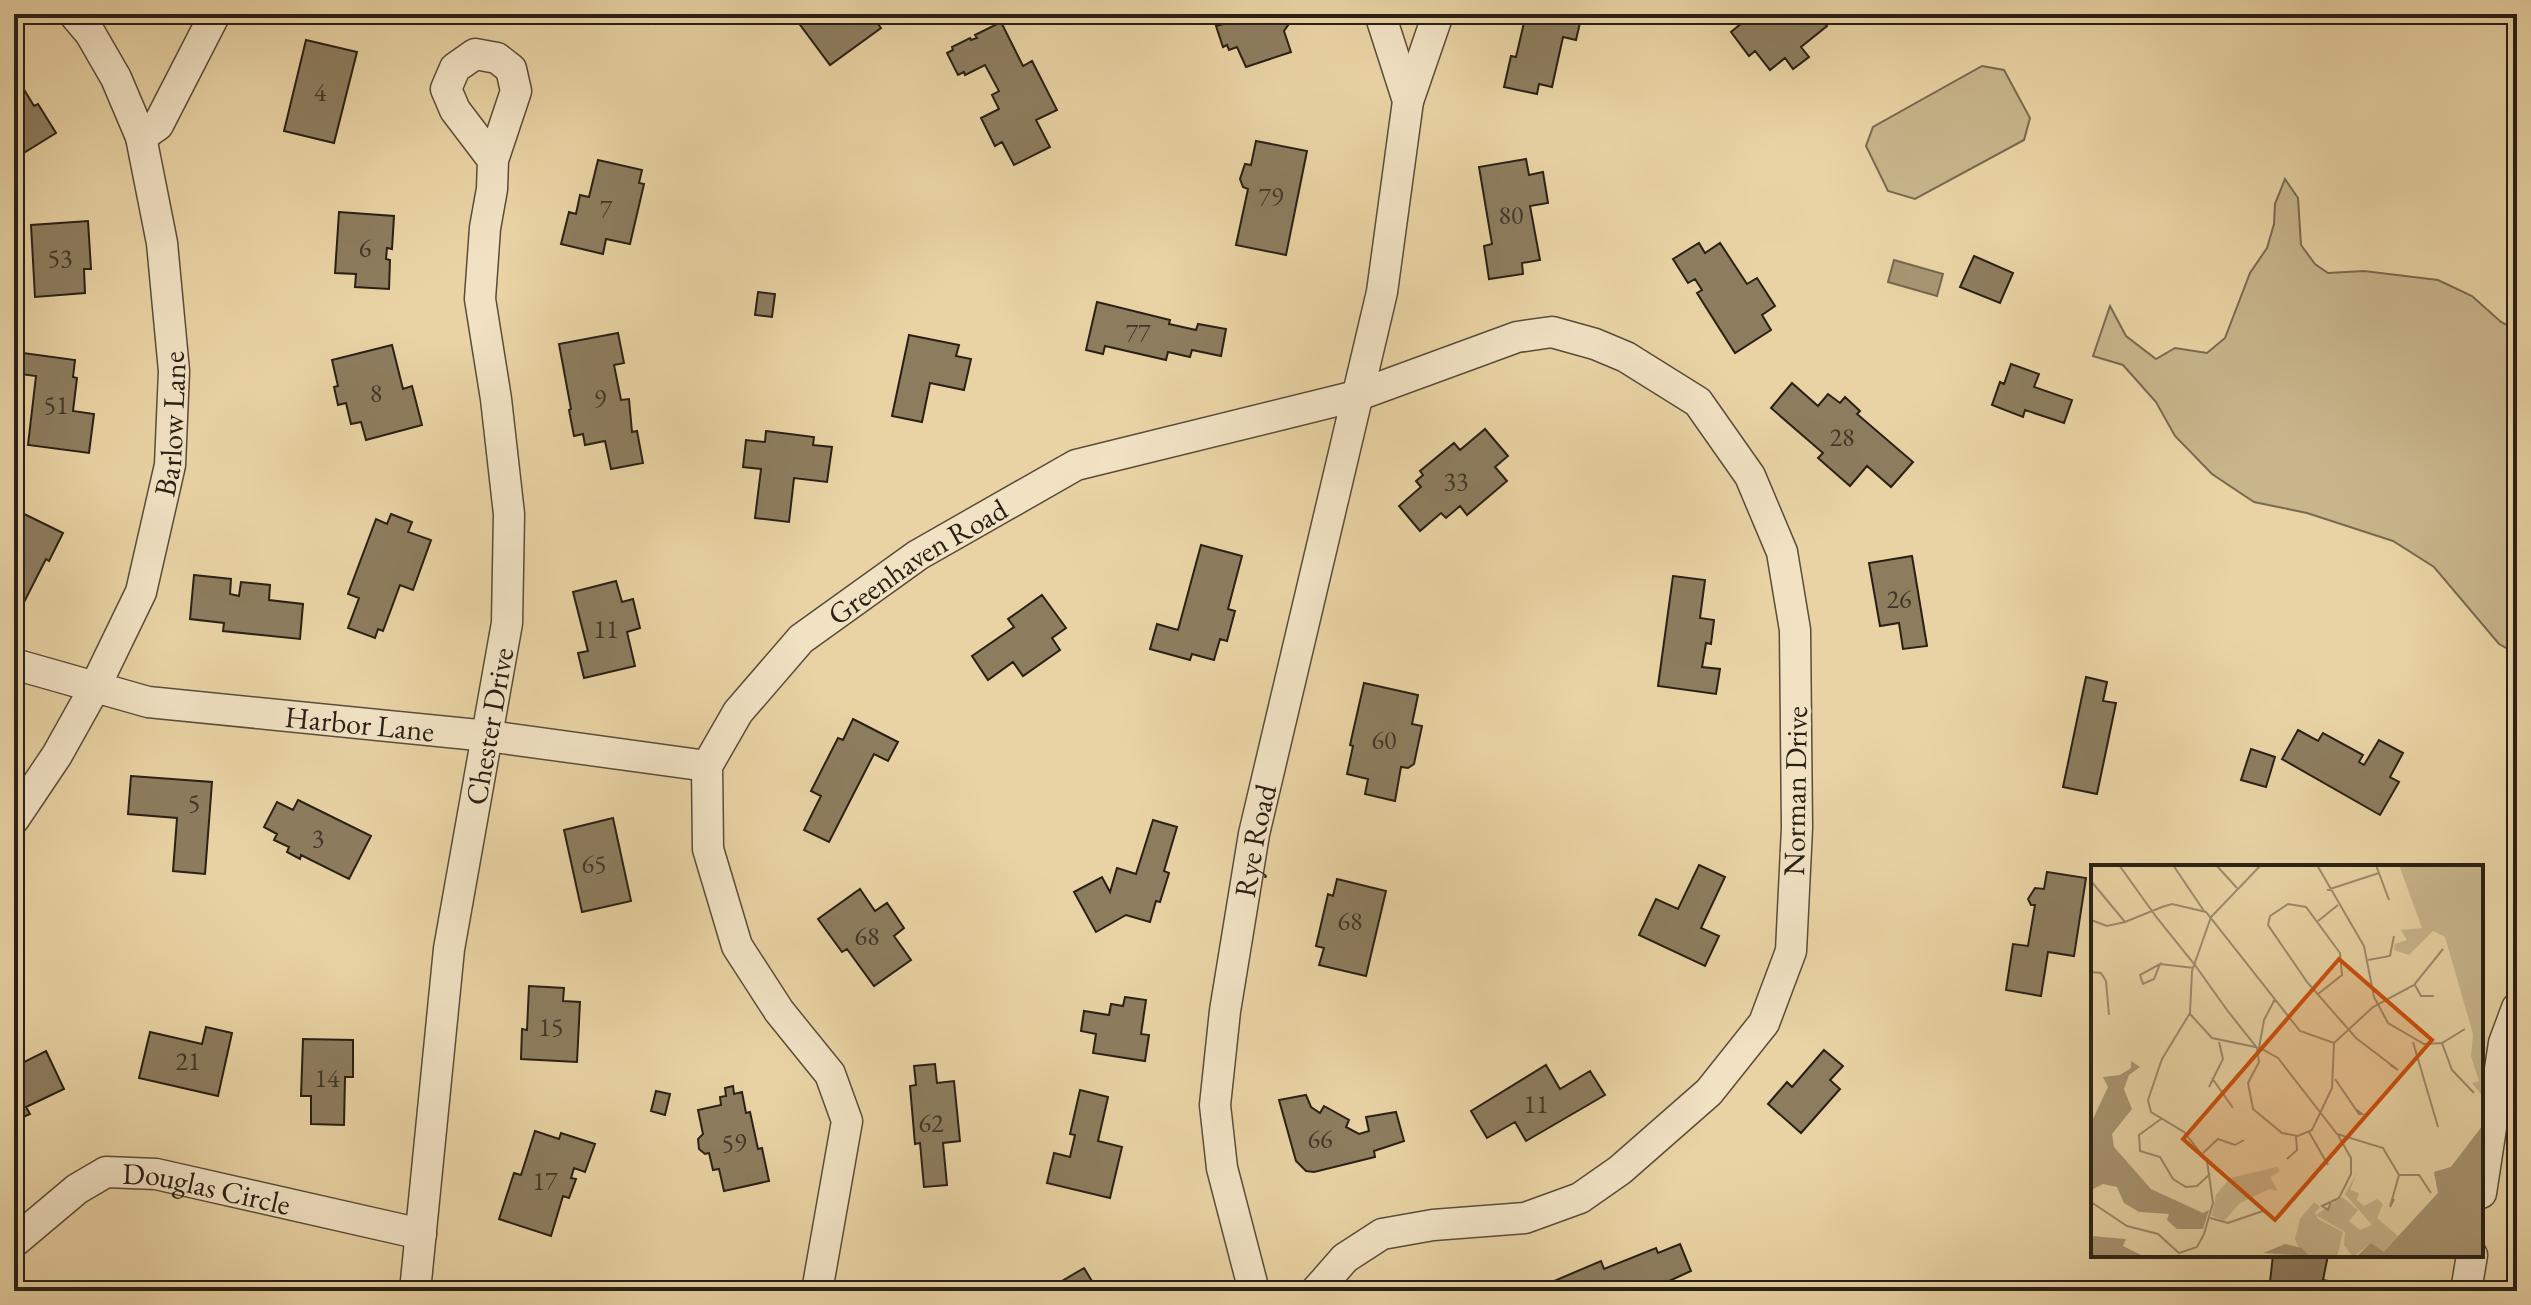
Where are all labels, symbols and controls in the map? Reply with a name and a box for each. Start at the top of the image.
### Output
house number: 4 [314,75,327,109]
house number: 79 [1259,180,1284,214]
house number: 7 [600,192,613,226]
house number: 80 [1499,198,1523,232]
house number: 6 [359,231,371,265]
house number: 53 [48,241,72,275]
house number: 77 [1126,316,1151,350]
street label: Barlow Lane [144,350,194,500]
house number: 8 [370,376,382,410]
house number: 9 [594,382,607,416]
house number: 51 [44,388,68,422]
house number: 28 [1830,420,1854,454]
house number: 33 [1444,464,1468,498]
street label: Greenhaven Road [820,489,1015,633]
house number: 26 [1887,582,1911,616]
house number: 11 [594,612,618,646]
street label: Chester Drive [455,644,522,808]
street label: Harbor Lane [283,696,436,750]
street label: Norman Drive [1774,706,1816,876]
house number: 60 [1372,723,1396,757]
street label: Rye Road [1224,779,1285,900]
house number: 5 [188,786,200,820]
house number: 3 [312,821,324,855]
house number: 65 [582,847,606,881]
inset map [2091,865,2483,1257]
house number: 68 [1338,904,1362,938]
house number: 68 [855,919,879,953]
house number: 15 [539,1010,563,1044]
house number: 21 [176,1044,200,1078]
house number: 14 [315,1061,340,1095]
house number: 11 [1524,1087,1548,1121]
house number: 62 [919,1106,944,1140]
house number: 66 [1308,1122,1332,1156]
house number: 59 [722,1126,747,1160]
street label: Douglas Circle [122,1153,294,1223]
house number: 17 [533,1164,558,1198]

